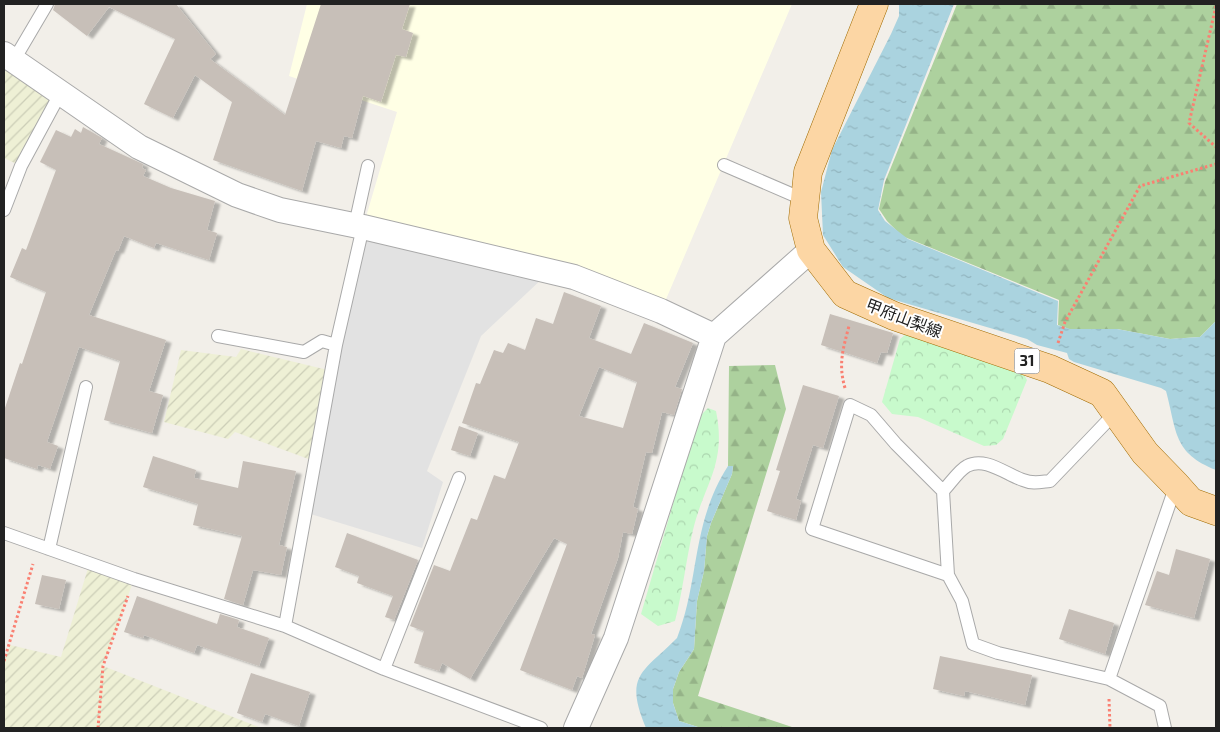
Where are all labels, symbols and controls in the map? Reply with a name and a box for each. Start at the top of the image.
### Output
street label: 甲府山梨線 [863,294,945,341]
road number: 31 [1014,348,1040,374]

